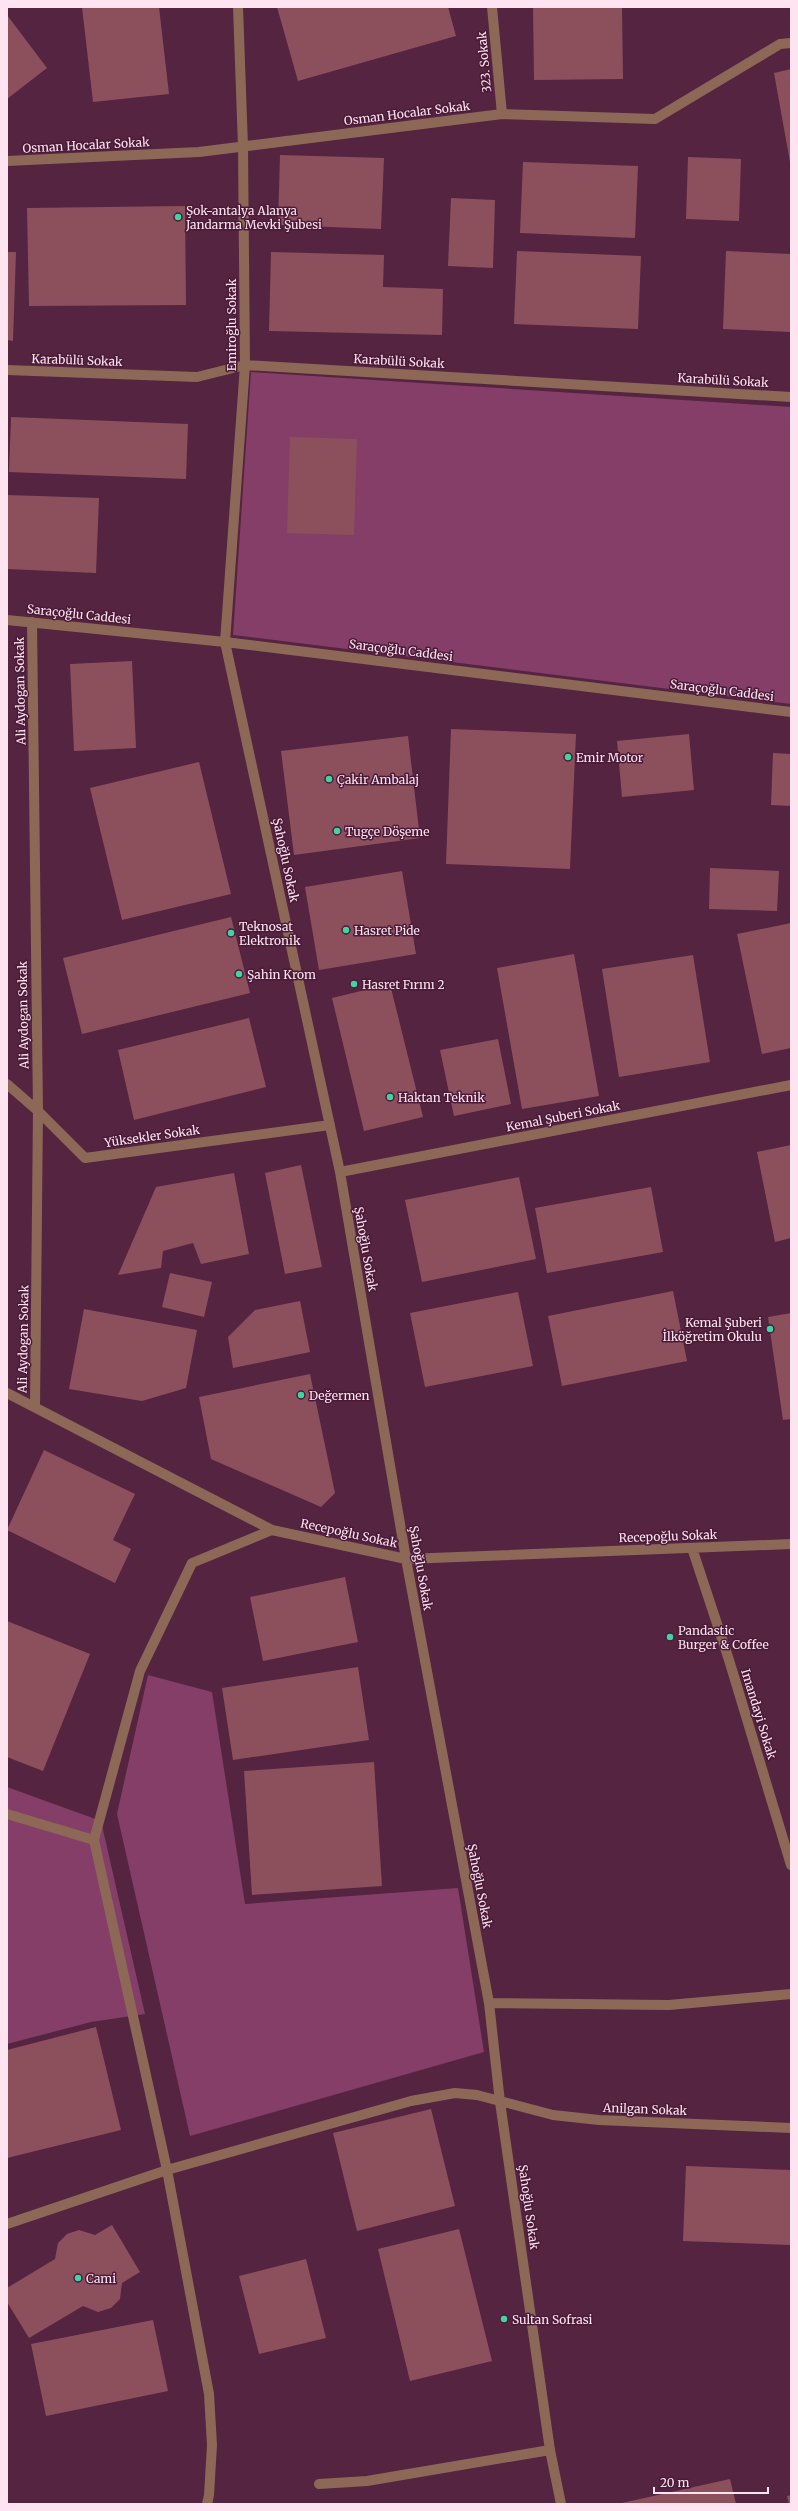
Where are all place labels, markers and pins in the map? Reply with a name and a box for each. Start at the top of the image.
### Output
place label: Şok-antalya Alanya Jandarma Mevki Şubesi [185,203,322,232]
marker: Şok-antalya Alanya Jandarma Mevki Şubesi [173,212,183,222]
place label: Emir Motor [576,750,644,765]
marker: Emir Motor [563,752,573,762]
place label: Çakir Ambalaj [337,772,419,787]
marker: Çakir Ambalaj [324,774,334,784]
place label: Tugçe Döşeme [345,824,430,839]
marker: Tugçe Döşeme [332,826,342,836]
place label: Teknosat Elektronik [239,919,301,948]
place label: Hasret Pide [354,923,420,938]
marker: Hasret Pide [341,925,351,935]
marker: Teknosat Elektronik [226,928,236,938]
place label: Şahin Krom [247,967,316,982]
marker: Şahin Krom [234,969,244,979]
place label: Hasret Fırını 2 [362,977,445,992]
marker: Hasret Fırını 2 [349,979,359,989]
place label: Haktan Teknik [398,1090,485,1105]
marker: Haktan Teknik [385,1092,395,1102]
place label: Kemal Şuberi İlköğretim Okulu [662,1315,762,1344]
marker: Kemal Şuberi İlköğretim Okulu [765,1324,775,1334]
place label: Değermen [309,1388,370,1403]
marker: Değermen [296,1390,306,1400]
place label: Pandastic Burger & Coffee [678,1623,769,1652]
marker: Pandastic Burger & Coffee [665,1632,675,1642]
place label: Cami [86,2271,116,2286]
marker: Cami [73,2273,83,2283]
place label: Sultan Sofrasi [512,2312,592,2327]
marker: Sultan Sofrasi [499,2314,509,2324]

